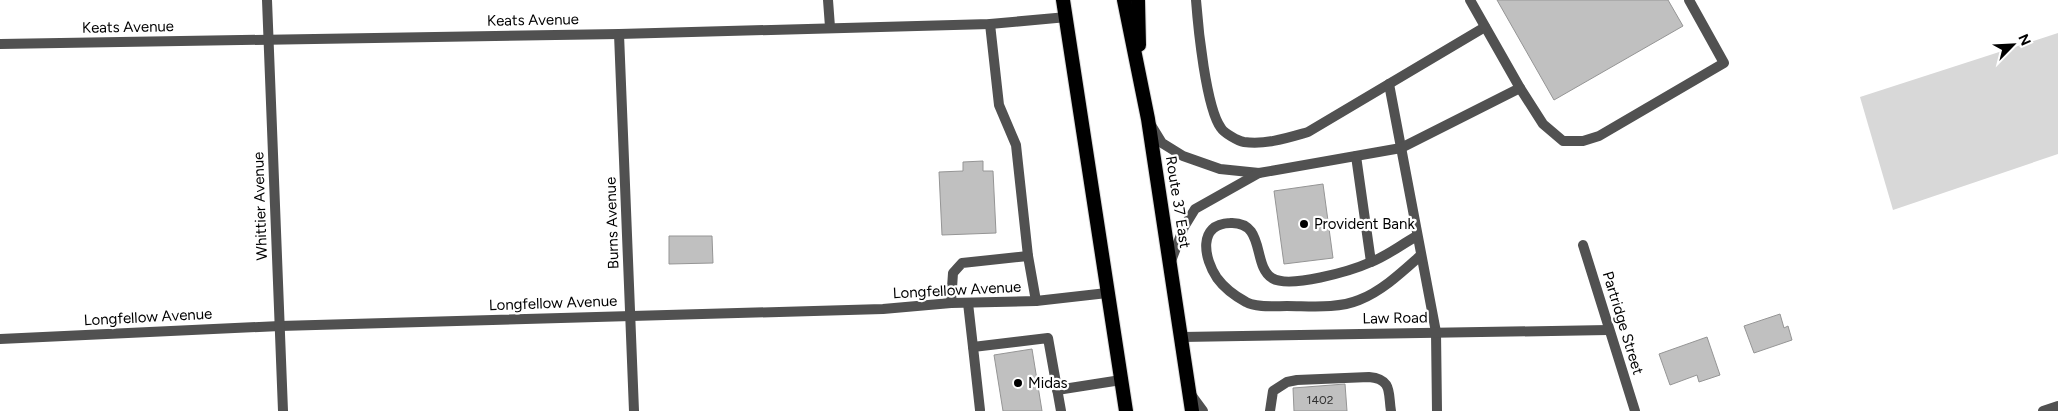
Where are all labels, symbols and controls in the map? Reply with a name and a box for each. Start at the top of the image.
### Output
street label: Keats Avenue [487,10,579,30]
street label: Keats Avenue [82,17,174,37]
north arrow [1988,20,2038,70]
text: N [2014,32,2034,48]
street label: Whittier Avenue [249,151,271,261]
street label: Route 37 East [1162,155,1194,250]
street label: Burns Avenue [601,177,623,269]
place label: Provident Bank [1314,215,1415,233]
marker: Provident Bank [1298,218,1310,230]
street label: Partridge Street [1599,269,1647,377]
street label: Longfellow Avenue [892,278,1022,302]
street label: Longfellow Avenue [488,292,618,314]
street label: Longfellow Avenue [83,305,213,329]
street label: Law Road [1362,308,1428,328]
place label: Midas [1028,374,1068,392]
marker: Midas [1012,377,1024,389]
house number: 1402 [1307,393,1333,407]

